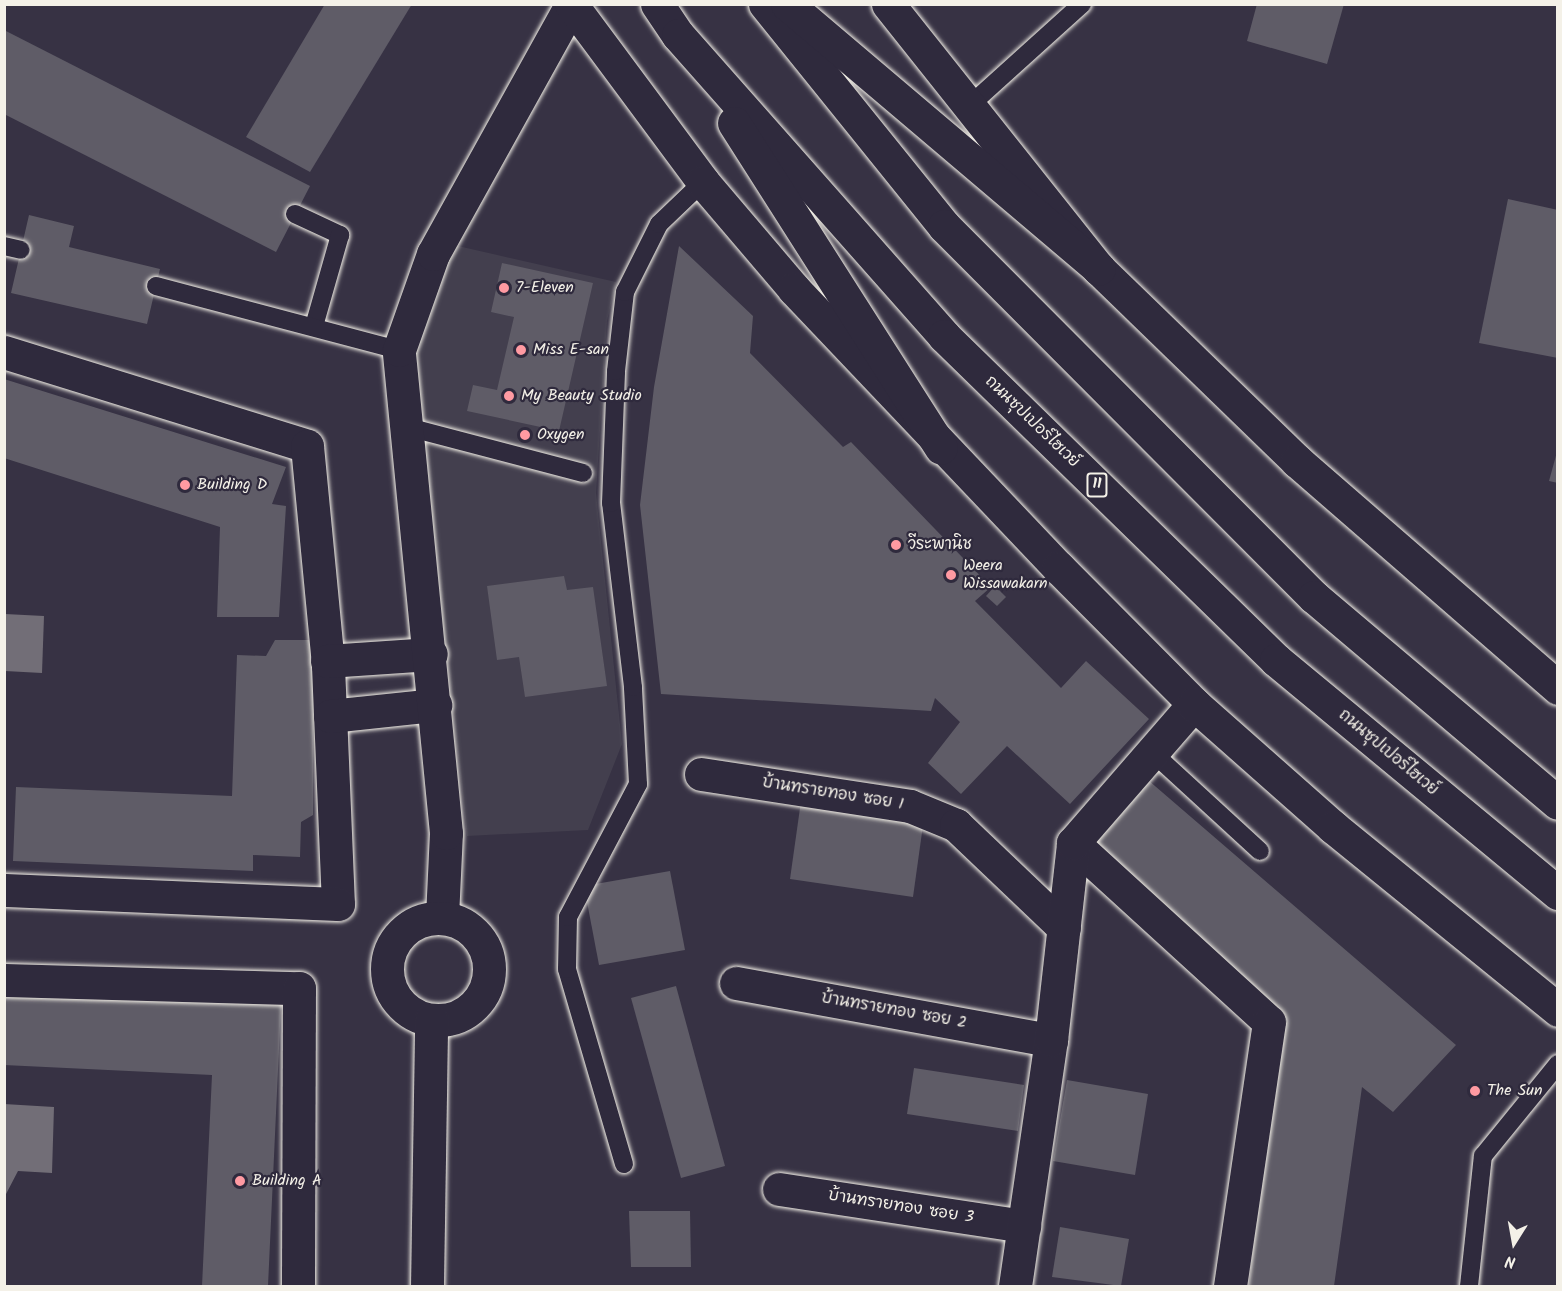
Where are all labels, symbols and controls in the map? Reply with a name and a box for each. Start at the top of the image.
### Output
place label: 7-Eleven [516,278,574,298]
marker: 7-Eleven [497,281,511,295]
place label: Miss E-san [533,340,609,360]
marker: Miss E-san [514,343,528,357]
street label: ถนนซุปเปอร์ไฮเวย์ [981,372,1083,472]
place label: My Beauty Studio [521,386,642,406]
marker: My Beauty Studio [502,389,516,403]
place label: Oxygen [537,425,584,445]
marker: Oxygen [518,428,532,442]
road number: 11 [1085,473,1109,497]
place label: Building D [197,475,267,495]
marker: Building D [178,478,192,492]
place label: วีระพานิช [908,535,972,555]
marker: วีระพานิช [889,538,903,552]
place label: Weera Wissawakarn [963,556,1048,594]
marker: Weera Wissawakarn [944,568,958,582]
street label: ถนนซุปเปอร์ไฮเวย์ [1334,706,1442,800]
street label: บ้านทรายทอง ซอย 1 [761,773,905,815]
street label: บ้านทรายทอง ซอย 2 [820,989,968,1033]
place label: The Sun [1487,1081,1542,1101]
marker: The Sun [1468,1084,1482,1098]
place label: Building A [252,1171,322,1191]
marker: Building A [233,1174,247,1188]
street label: บ้านทรายทอง ซอย 3 [827,1186,975,1228]
north arrow [1484,1213,1544,1273]
text: N [1503,1248,1518,1274]

